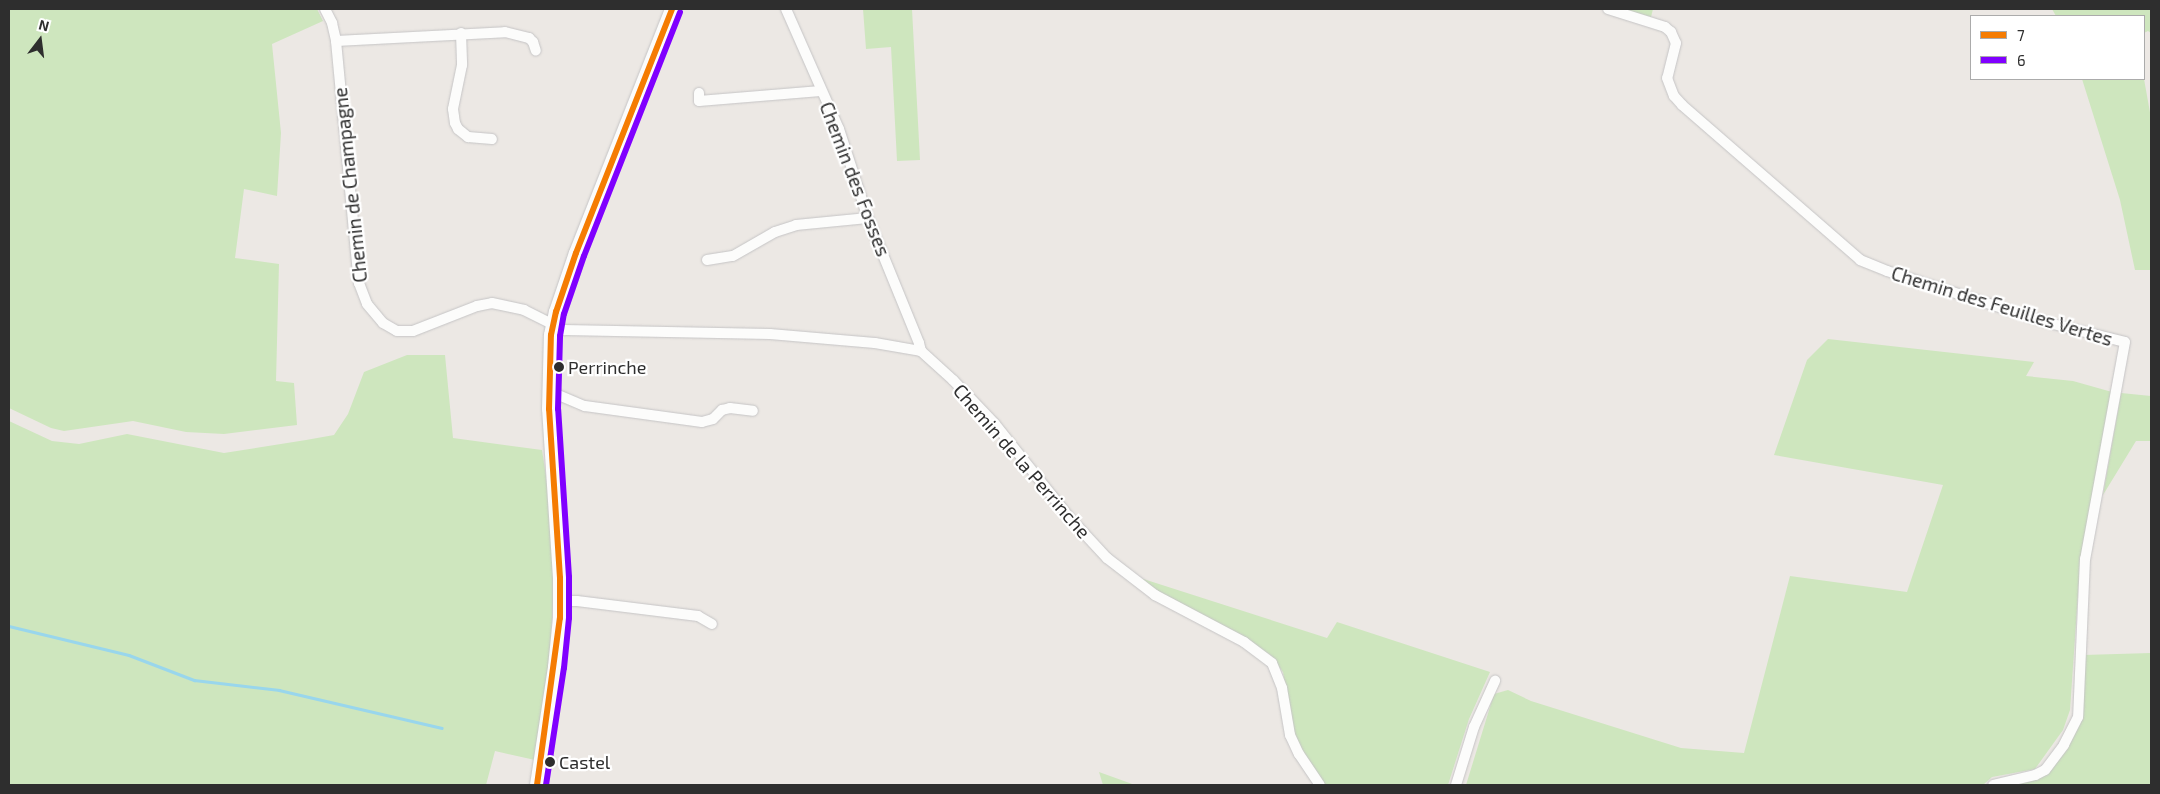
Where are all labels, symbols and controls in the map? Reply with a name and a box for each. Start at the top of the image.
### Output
north arrow [15,15,65,65]
legend [1970,15,2145,80]
text: N [37,16,51,35]
text: 7 [2017,26,2025,44]
text: 6 [2017,51,2026,69]
street label: Chemin de Champagne [328,86,372,284]
street label: Chemin des Fosses [815,99,895,259]
street label: Chemin des Feuilles Vertes [1888,261,2116,351]
place label: Perrinche [568,356,646,378]
marker: Perrinche [554,362,564,372]
street label: Chemin de la Perrinche [949,379,1095,543]
place label: Castel [559,751,610,773]
marker: Castel [545,757,555,767]

